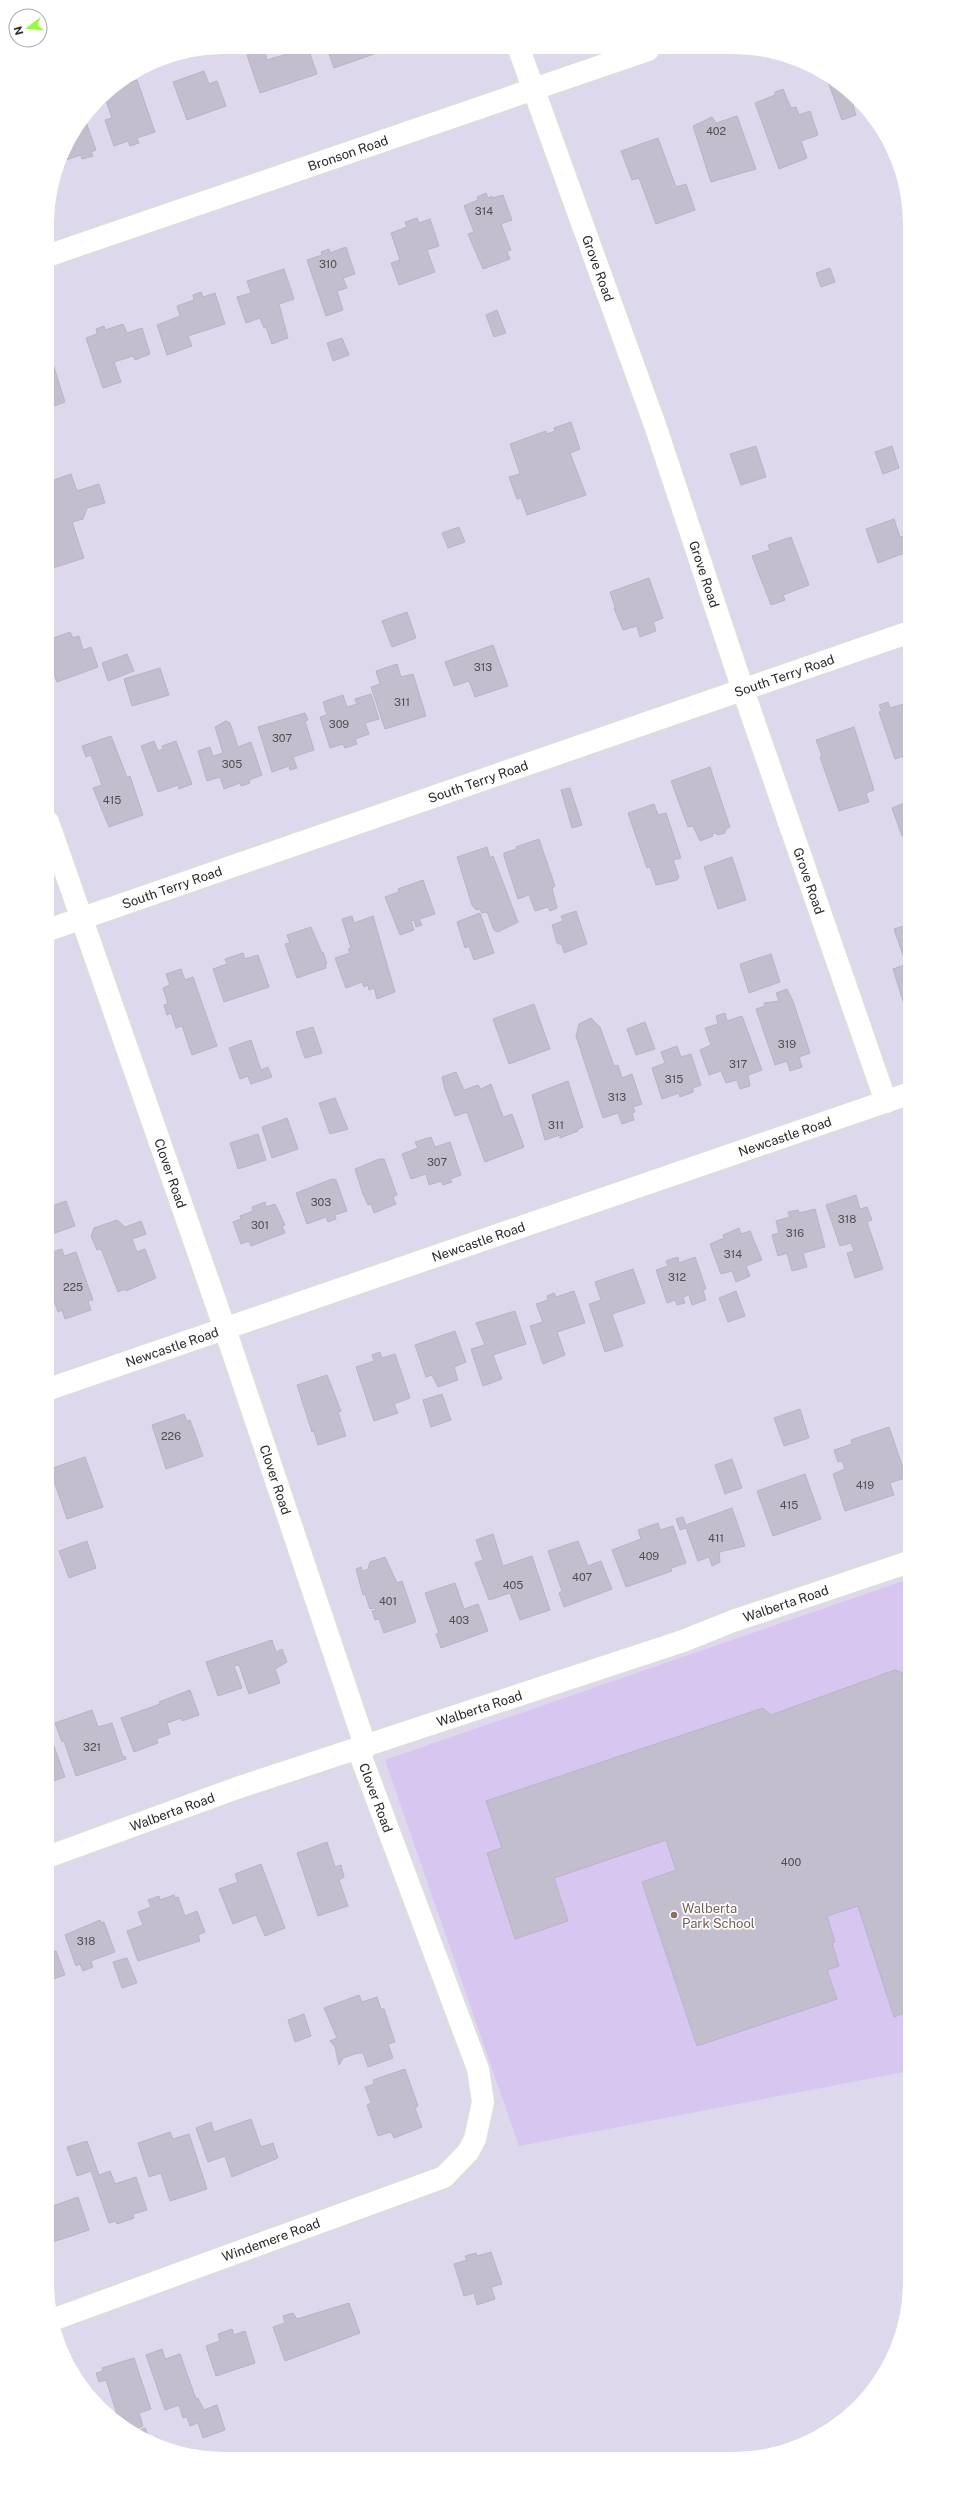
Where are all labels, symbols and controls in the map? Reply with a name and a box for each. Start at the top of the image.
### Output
north arrow [8,8,48,48]
text: N [11,25,25,37]
house number: 402 [706,125,727,137]
street label: Bronson Road [306,132,390,174]
house number: 314 [475,205,493,217]
street label: Grove Road [579,233,617,303]
house number: 310 [319,258,337,270]
street label: Grove Road [686,539,723,609]
street label: South Terry Road [732,651,836,700]
house number: 313 [474,661,492,673]
house number: 311 [394,696,410,708]
house number: 309 [329,718,349,730]
house number: 307 [272,732,292,744]
street label: South Terry Road [426,757,530,806]
house number: 305 [222,758,242,770]
house number: 415 [103,794,121,806]
street label: Grove Road [791,845,828,916]
street label: South Terry Road [120,863,224,911]
house number: 319 [778,1038,796,1050]
house number: 317 [729,1058,747,1070]
house number: 315 [665,1073,683,1085]
house number: 313 [608,1091,626,1103]
street label: Newcastle Road [736,1113,833,1159]
house number: 311 [548,1119,564,1131]
street label: Clover Road [152,1136,190,1210]
house number: 307 [427,1156,447,1168]
house number: 303 [311,1196,331,1208]
house number: 318 [838,1213,856,1225]
house number: 301 [251,1219,269,1231]
street label: Newcastle Road [430,1219,527,1264]
house number: 316 [786,1227,804,1239]
house number: 314 [724,1248,742,1260]
house number: 312 [668,1271,686,1283]
house number: 225 [63,1281,83,1293]
street label: Newcastle Road [123,1324,221,1370]
house number: 226 [161,1430,181,1442]
street label: Clover Road [257,1443,294,1517]
house number: 419 [856,1479,874,1491]
house number: 415 [780,1499,798,1511]
house number: 411 [708,1532,724,1544]
house number: 409 [639,1550,659,1562]
house number: 407 [572,1571,592,1583]
house number: 405 [503,1579,523,1591]
street label: Walberta Road [741,1582,830,1625]
house number: 401 [379,1595,397,1607]
house number: 403 [449,1614,469,1626]
street label: Walberta Road [435,1687,524,1729]
house number: 321 [83,1741,101,1753]
street label: Clover Road [356,1761,396,1834]
street label: Walberta Road [128,1789,217,1834]
house number: 400 [781,1856,801,1868]
place label: Walberta Park School [682,1901,755,1931]
marker: Walberta Park School [669,1910,679,1920]
house number: 318 [77,1935,95,1947]
street label: Windemere Road [220,2215,322,2265]

